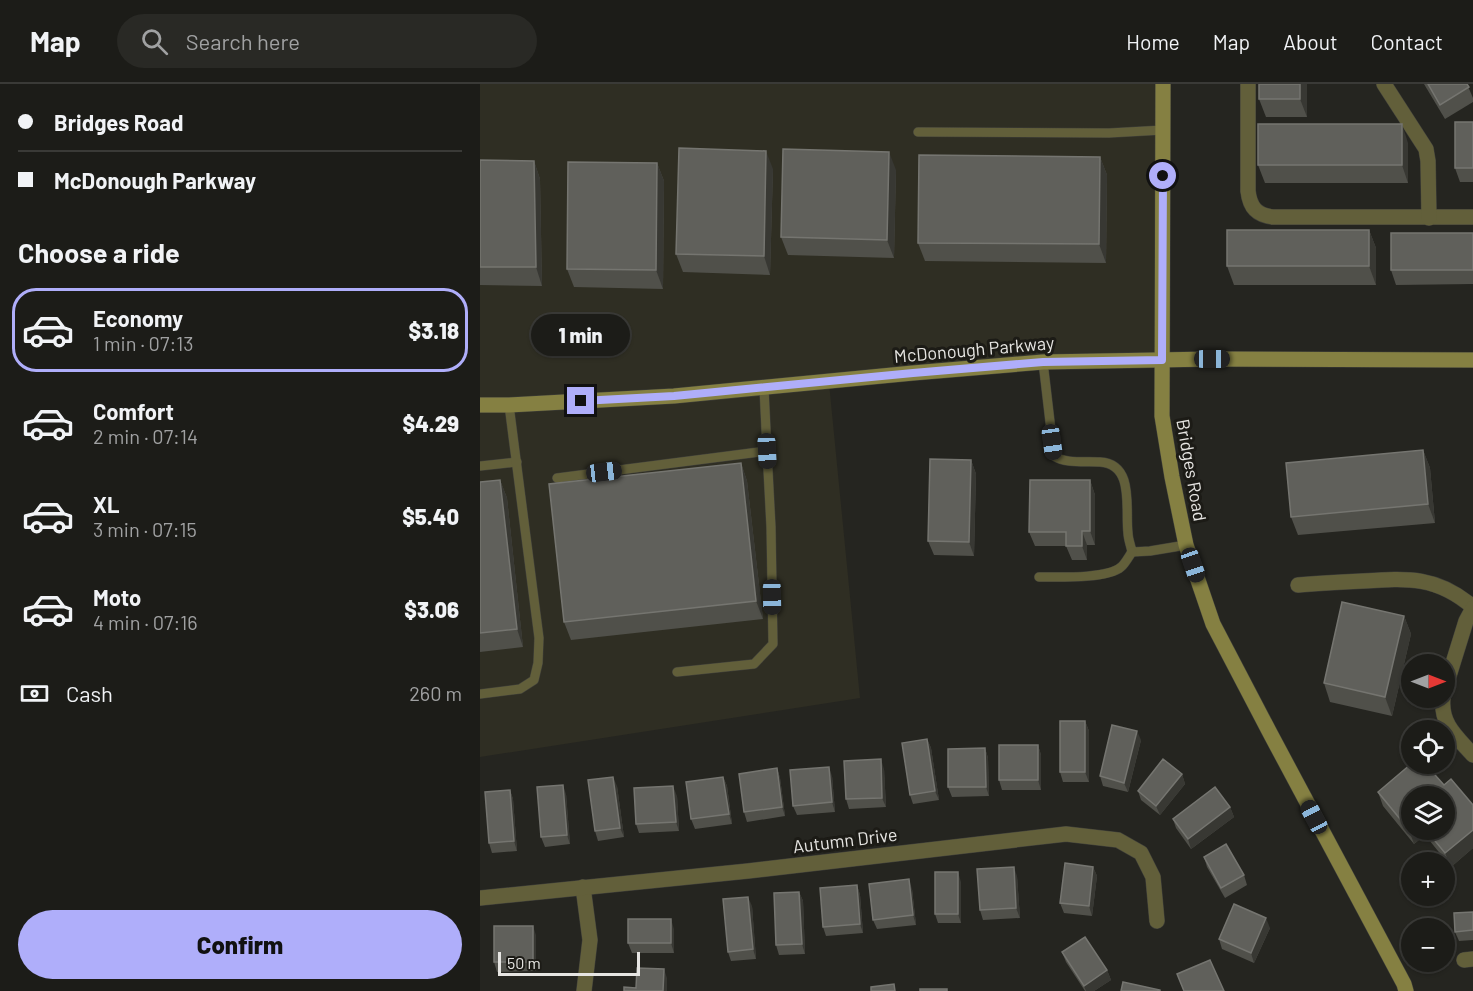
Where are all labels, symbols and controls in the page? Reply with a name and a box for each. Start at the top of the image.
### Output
search box [117,14,537,68]
text: Map [30,24,81,58]
icon: search [138,25,171,58]
text: Search here [186,28,300,54]
text: Home [1126,29,1180,54]
text: Map [1213,29,1250,54]
text: About [1283,29,1338,54]
text: Contact [1371,29,1443,54]
text: Bridges Road [54,109,183,135]
route start [1149,162,1176,189]
text: McDonough Parkway [54,167,256,193]
text: Choose a ride [18,236,180,268]
icon: car [21,303,75,357]
text: Economy [93,305,183,331]
callout: 1 min [531,314,630,356]
text: $3.18 [409,317,459,343]
text: 1 min [559,323,602,347]
text: 1 min · 07:13 [93,331,193,355]
street label: McDonough Parkway [893,331,1055,367]
car [1194,350,1230,368]
route end [567,387,594,414]
icon: car [21,396,75,450]
text: Comfort [93,398,174,424]
text: $4.29 [402,410,459,436]
street label: Bridges Road [1172,417,1212,523]
car [1041,423,1063,461]
text: 2 min · 07:14 [93,424,198,448]
car [757,433,777,469]
car [585,461,623,483]
icon: car [21,489,75,543]
text: XL [93,491,119,517]
text: $5.40 [402,503,459,529]
text: 3 min · 07:15 [93,517,197,541]
car [1179,545,1207,585]
car [763,579,781,615]
icon: car [21,582,75,636]
text: Moto [93,584,141,610]
text: $3.06 [404,596,459,622]
text: 4 min · 07:16 [93,610,197,634]
north arrow [1401,654,1455,708]
map controls [1401,654,1455,972]
icon: cash [18,677,51,710]
text: Cash [66,680,113,706]
text: 260 m [409,681,462,705]
button: locate [1401,720,1455,774]
button: layers [1401,786,1455,840]
car [1298,797,1330,837]
street label: Autumn Drive [792,823,898,857]
button: + [1401,852,1455,906]
button: Confirm [18,910,462,979]
button: − [1401,918,1455,972]
scale bar [498,949,640,976]
text: 50 m [507,953,541,972]

